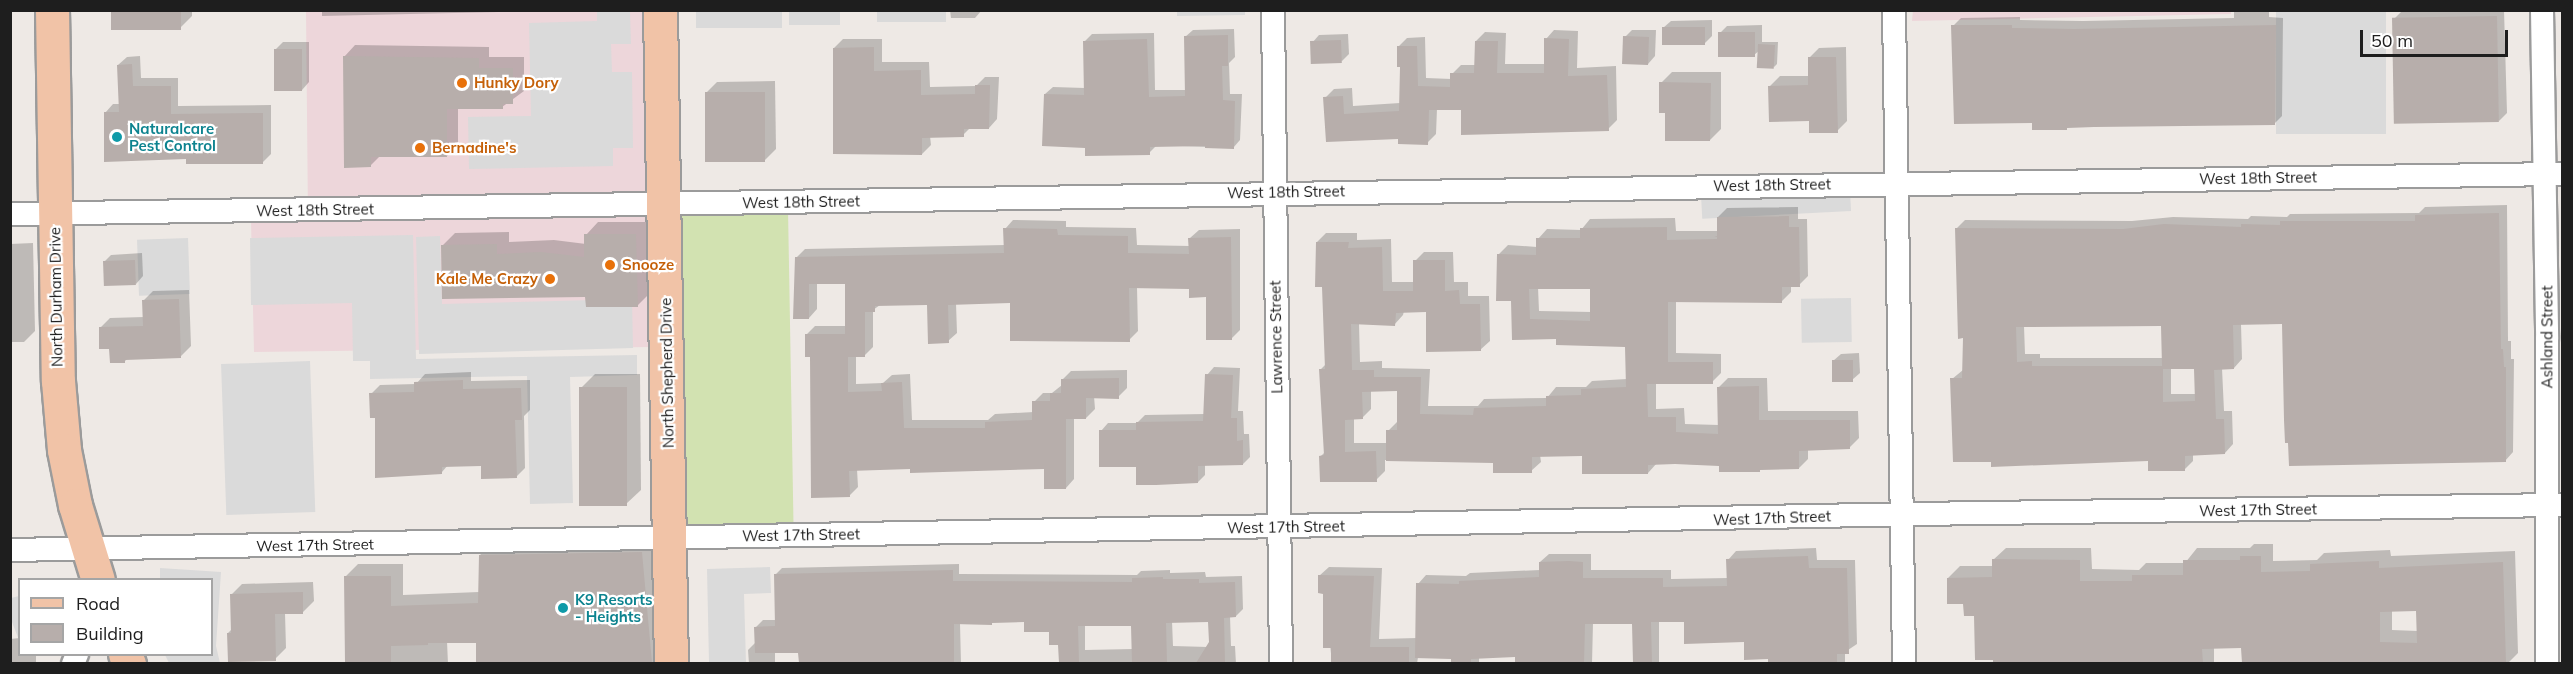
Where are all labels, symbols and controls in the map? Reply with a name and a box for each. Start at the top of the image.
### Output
scale bar [2363,18,2512,56]
text: 50 m [2371,29,2413,52]
place label: Hunky Dory [474,74,559,92]
marker: Hunky Dory [455,76,469,90]
place label: Naturalcare Pest Control [129,119,216,154]
marker: Naturalcare Pest Control [110,130,124,144]
place label: Bernadine's [432,139,516,157]
marker: Bernadine's [413,141,427,155]
street label: West 18th Street [2199,168,2317,188]
street label: West 18th Street [1713,175,1831,195]
street label: West 18th Street [1227,182,1345,202]
street label: West 18th Street [742,192,860,212]
street label: West 18th Street [256,200,374,220]
street label: North Durham Drive [46,227,66,367]
place label: Snooze [622,256,674,274]
marker: Snooze [603,258,617,272]
place label: Kale Me Crazy [436,270,538,288]
marker: Kale Me Crazy [543,272,557,286]
street label: Lawrence Street [1266,280,1286,394]
street label: Ashland Street [2538,286,2556,388]
street label: North Shepherd Drive [657,298,677,448]
street label: West 17th Street [2199,500,2317,520]
street label: West 17th Street [1713,507,1831,529]
street label: West 17th Street [1227,517,1345,537]
street label: West 17th Street [742,525,860,545]
street label: West 17th Street [256,535,374,555]
legend [18,578,213,656]
place label: K9 Resorts - Heights [575,590,653,625]
text: Road [76,592,120,615]
marker: K9 Resorts - Heights [556,601,570,615]
text: Building [76,622,144,645]

